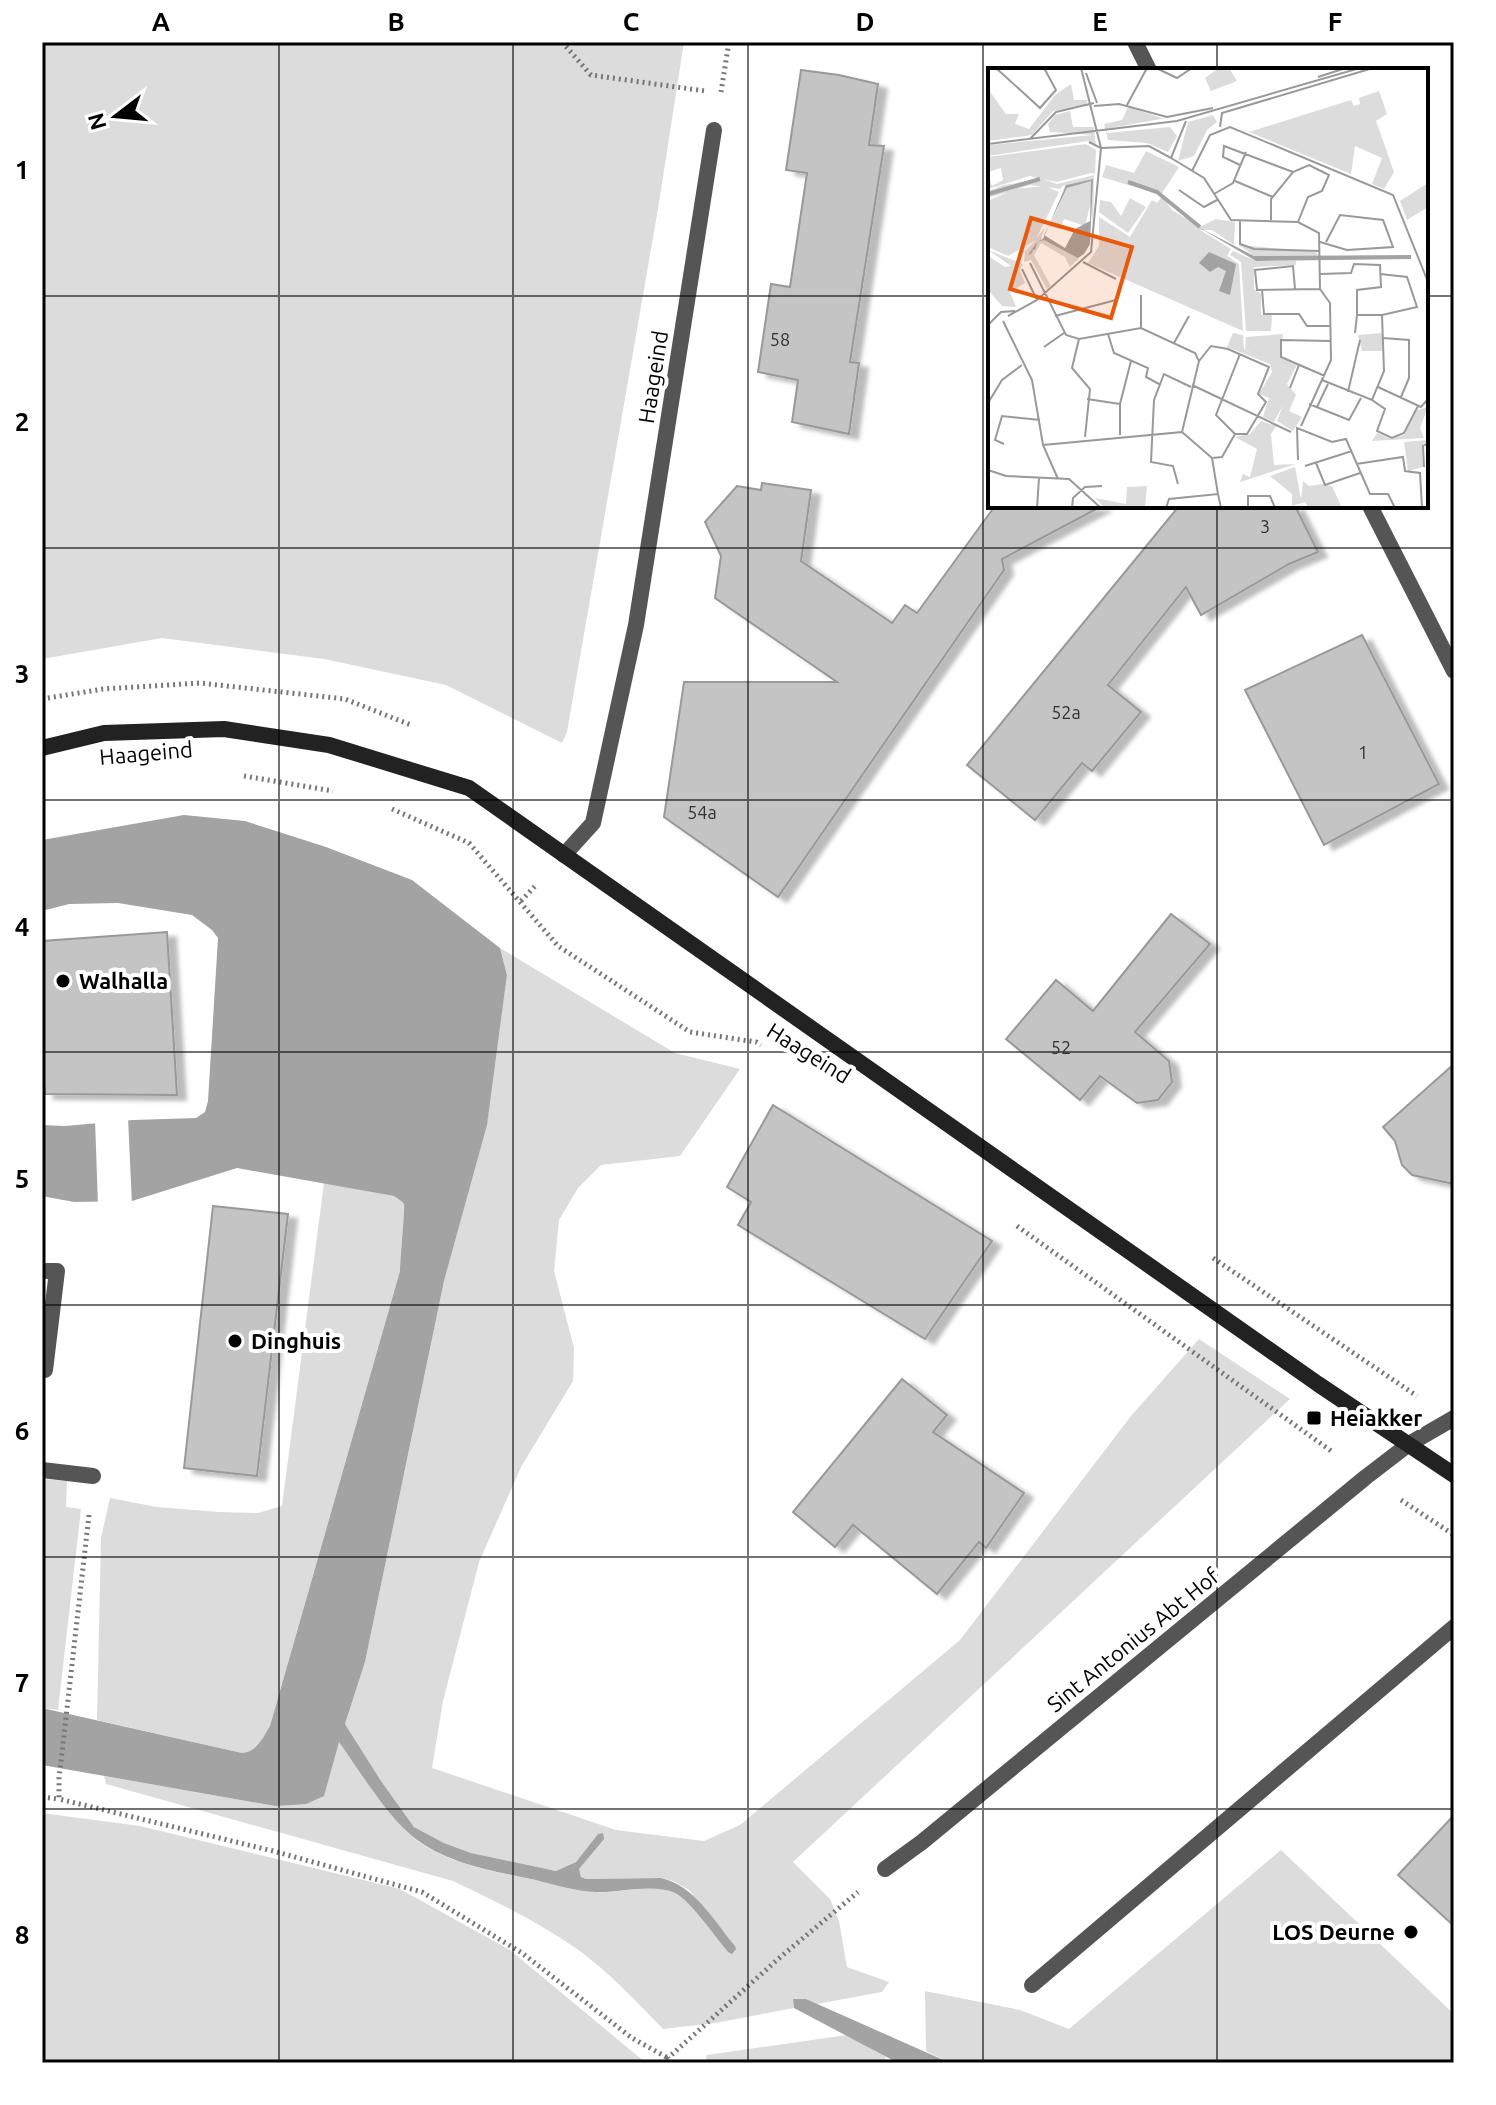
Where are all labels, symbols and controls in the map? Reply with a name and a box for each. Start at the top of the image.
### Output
text: A [152,7,171,36]
text: B [387,7,405,36]
text: C [623,7,640,36]
text: D [856,7,874,36]
text: E [1092,7,1108,36]
text: F [1328,7,1342,36]
inset map [988,68,1428,508]
north arrow [76,76,156,156]
text: N [82,110,111,133]
text: 1 [15,155,29,184]
street label: Haageind [633,329,672,425]
house number: 58 [770,329,790,349]
text: 2 [15,407,29,436]
house number: 3 [1260,516,1270,536]
text: 3 [15,659,29,688]
house number: 52a [1051,702,1081,722]
street label: Haageind [98,736,194,769]
house number: 1 [1358,742,1368,762]
house number: 54a [687,802,717,822]
text: 4 [15,912,29,941]
place label: Walhalla [79,968,168,993]
marker: Walhalla [54,972,72,990]
street label: Haageind [763,1017,856,1088]
house number: 52 [1051,1037,1071,1057]
text: 5 [15,1164,29,1193]
place label: Dinghuis [251,1328,341,1353]
marker: Dinghuis [226,1332,244,1350]
place label: Heiakker [1330,1405,1422,1430]
marker: Heiakker [1305,1409,1323,1427]
text: 6 [15,1416,29,1445]
street label: Sint Antonius Abt Hof [1042,1562,1224,1717]
text: 7 [15,1668,29,1697]
place label: LOS Deurne [1272,1919,1395,1944]
text: 8 [15,1920,29,1949]
marker: LOS Deurne [1402,1923,1420,1941]

